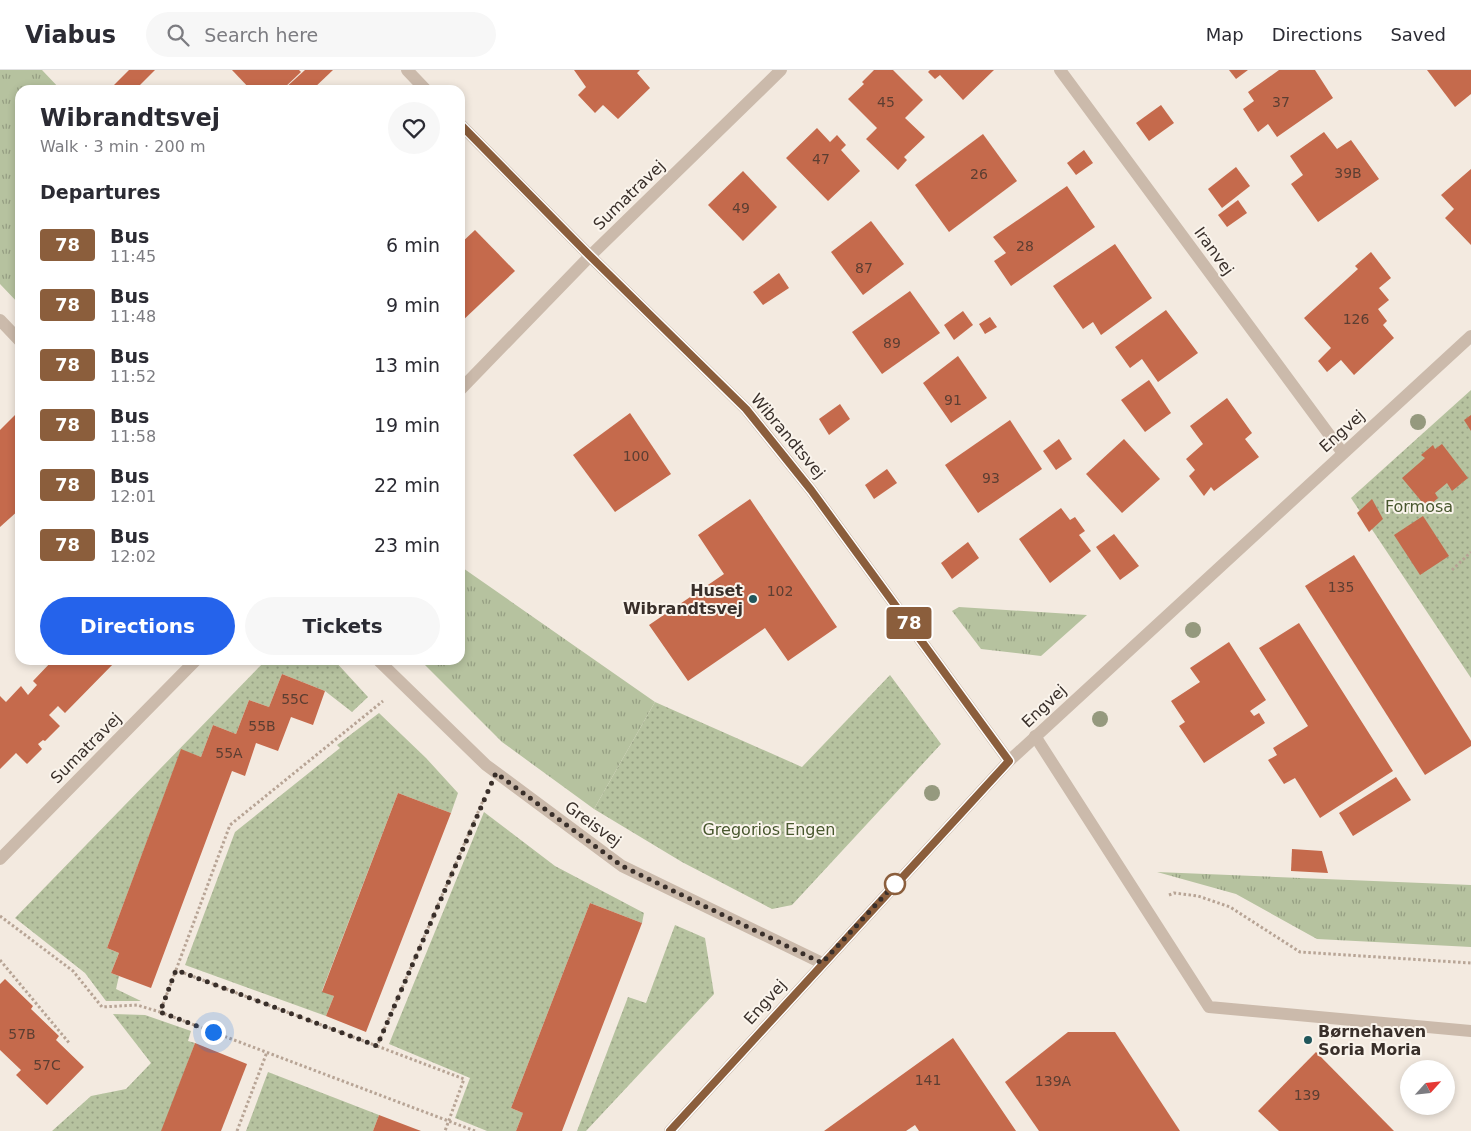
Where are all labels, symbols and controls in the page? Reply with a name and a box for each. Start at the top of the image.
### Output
search box [146,12,496,57]
text: Viabus [25,21,116,49]
icon: search [164,21,192,49]
text: Search here [204,24,318,46]
text: Map [1206,24,1244,45]
text: Directions [1272,24,1362,45]
text: Saved [1390,24,1446,45]
house number: 45 [877,94,895,110]
house number: 37 [1272,94,1290,110]
button: heart [388,102,440,154]
text: Wibrandtsvej [40,104,220,132]
text: Walk · 3 min · 200 m [40,137,205,156]
house number: 47 [812,151,830,167]
street label: Sumatravej [589,156,669,234]
house number: 39B [1334,165,1362,181]
house number: 26 [970,166,988,182]
text: Departures [40,181,161,203]
house number: 49 [732,200,750,216]
street label: Iranvej [1190,223,1238,279]
text: Bus [110,225,149,247]
text: 78 [55,234,80,255]
text: 6 min [386,234,440,256]
house number: 28 [1016,238,1034,254]
text: 11:45 [110,247,156,266]
house number: 87 [855,260,873,276]
text: Bus [110,285,149,307]
text: 78 [55,294,80,315]
text: 9 min [386,294,440,316]
text: 11:48 [110,307,156,326]
house number: 126 [1343,311,1369,327]
house number: 89 [883,335,901,351]
text: Bus [110,345,149,367]
text: 78 [55,354,80,375]
text: 13 min [374,354,440,376]
text: 11:52 [110,367,156,386]
street label: Wibrandtsvej [747,390,829,482]
house number: 91 [944,392,962,408]
text: Bus [110,405,149,427]
street label: Engvej [1316,406,1368,456]
text: 78 [55,414,80,435]
text: 19 min [374,414,440,436]
text: 11:58 [110,427,156,446]
house number: 100 [623,448,649,464]
text: Bus [110,465,149,487]
house number: 93 [982,470,1000,486]
text: 78 [55,474,80,495]
text: 22 min [374,474,440,496]
text: 12:01 [110,487,156,506]
park label: Formosa [1385,497,1453,516]
text: Bus [110,525,149,547]
text: 78 [55,534,80,555]
text: 23 min [374,534,440,556]
text: 12:02 [110,547,156,566]
house number: 135 [1328,579,1354,595]
place label: Huset Wibrandtsvej [623,581,743,618]
house number: 102 [767,583,793,599]
marker: Huset Wibrandtsvej [747,593,759,605]
button: Directions [40,597,235,655]
button: Tickets [245,597,440,655]
line badge: 78 [886,607,932,639]
text: 78 [896,612,922,633]
street label: Engvej [1018,681,1070,731]
house number: 55C [281,691,309,707]
street label: Sumatravej [47,709,125,787]
house number: 55B [248,718,276,734]
house number: 55A [215,745,243,761]
street label: Greisvej [561,797,625,851]
park label: Gregorios Engen [702,820,836,839]
unlabelled marker [884,873,906,895]
street label: Engvej [740,976,790,1028]
your location [201,1020,226,1045]
place label: Børnehaven Soria Moria [1318,1022,1426,1059]
house number: 57B [8,1026,36,1042]
marker: Børnehaven Soria Moria [1302,1034,1314,1046]
house number: 57C [33,1057,61,1073]
north arrow [1400,1060,1455,1115]
map controls [1400,1060,1455,1115]
house number: 141 [915,1072,941,1088]
house number: 139A [1035,1073,1072,1089]
house number: 139 [1294,1087,1320,1103]

